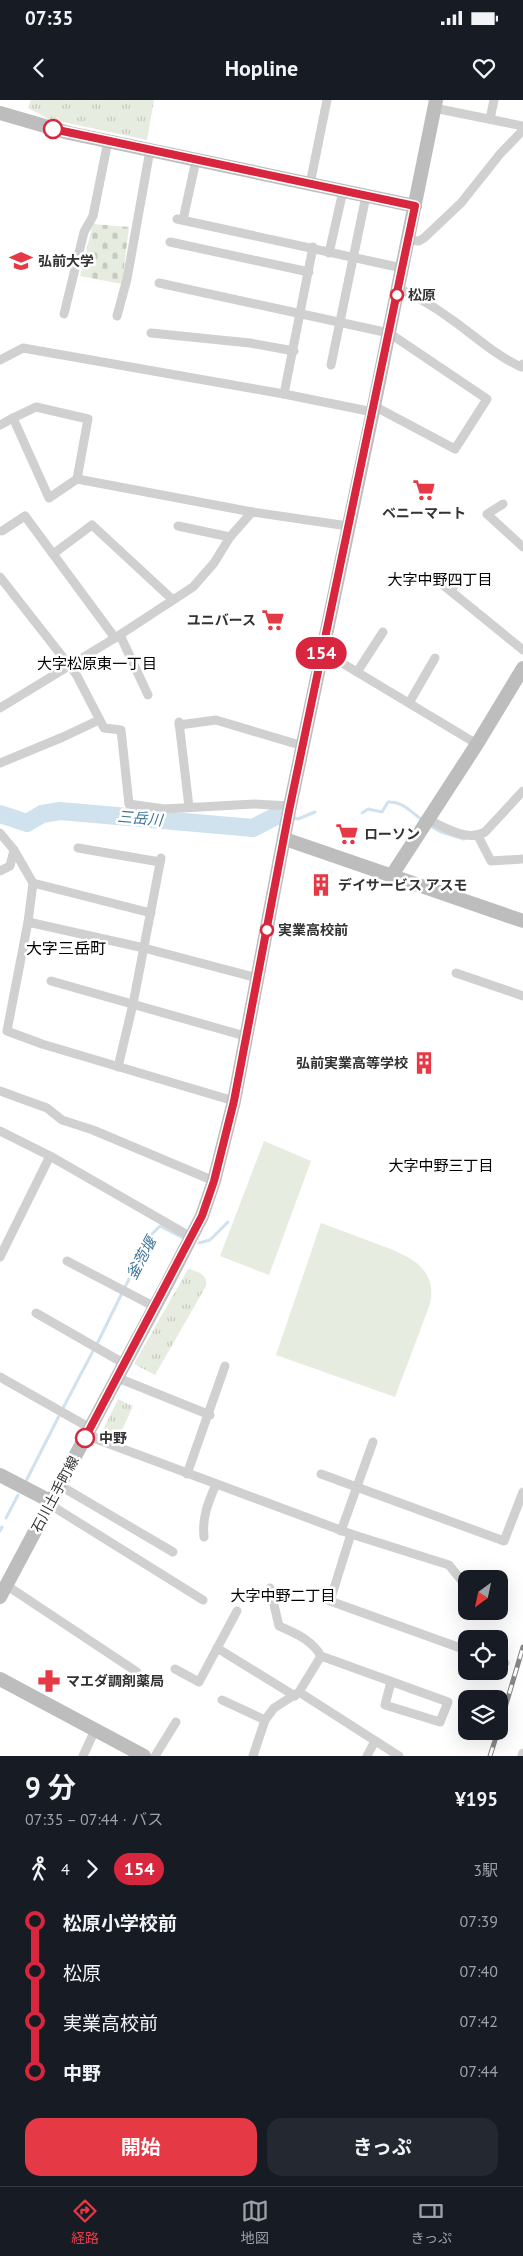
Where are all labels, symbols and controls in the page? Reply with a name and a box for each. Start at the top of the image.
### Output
text: 07:35 [25,6,73,30]
icon: back [25,54,53,82]
text: Hopline [225,54,298,82]
icon: heart [470,54,498,82]
unlabelled marker [43,119,63,139]
school or university icon: 弘前大学 [8,248,34,274]
place label: 弘前大学 [38,252,94,270]
place label: 松原 [408,286,436,304]
marker: 松原 [390,288,404,302]
supermarket icon: ベニーマート [411,477,437,503]
place label: ベニーマート [382,504,466,522]
district label: 大字中野四丁目 [387,570,493,589]
supermarket icon: ユニバース [260,607,286,633]
place label: ユニバース [187,611,256,629]
line badge: 154 [292,637,350,669]
text: 154 [306,641,336,664]
district label: 大字松原東一丁目 [37,654,157,673]
water label: 三岳川 [117,807,165,830]
supermarket icon: ローソン [334,821,360,847]
place label: ローソン [364,825,420,843]
building icon: デイサービス アスモ [308,872,334,898]
place label: デイサービス アスモ [338,876,468,894]
place label: 実業高校前 [278,921,348,939]
marker: 実業高校前 [260,923,274,937]
district label: 大字三岳町 [26,938,106,958]
building icon: 弘前実業高等学校 [411,1050,437,1076]
place label: 弘前実業高等学校 [296,1054,408,1072]
district label: 大字中野三丁目 [388,1156,494,1175]
water label: 釜萢堰 [122,1231,161,1282]
marker: 中野 [75,1428,95,1448]
place label: 中野 [99,1429,127,1447]
street label: 石川土手町線 [27,1453,83,1535]
north arrow [458,1570,508,1620]
map controls [458,1570,508,1740]
district label: 大字中野二丁目 [230,1586,336,1605]
button: locate [458,1630,508,1680]
pharmacy icon: マエダ調剤薬局 [36,1668,62,1694]
place label: マエダ調剤薬局 [66,1672,164,1690]
button: layers [458,1690,508,1740]
text: 9 分 [25,1768,76,1805]
text: ¥195 [455,1787,498,1811]
text: 07:35 – 07:44 · バス [25,1809,163,1829]
icon: walk [25,1855,53,1883]
icon: forward [78,1855,106,1883]
text: 154 [124,1857,154,1880]
text: 4 [61,1859,70,1879]
text: 3駅 [473,1860,498,1880]
text: 松原小学校前 [63,1911,177,1935]
text: 07:39 [460,1911,498,1931]
text: 松原 [63,1961,101,1985]
text: 07:40 [460,1961,498,1981]
text: 実業高校前 [63,2011,158,2035]
text: 07:42 [460,2011,498,2031]
text: 中野 [63,2061,101,2085]
text: 07:44 [460,2061,498,2081]
button: 開始 [25,2118,257,2176]
button: きっぷ [267,2118,498,2176]
tab: 経路 [71,2197,99,2247]
tab: 地図 [241,2197,269,2247]
tab: きっぷ [411,2197,452,2247]

